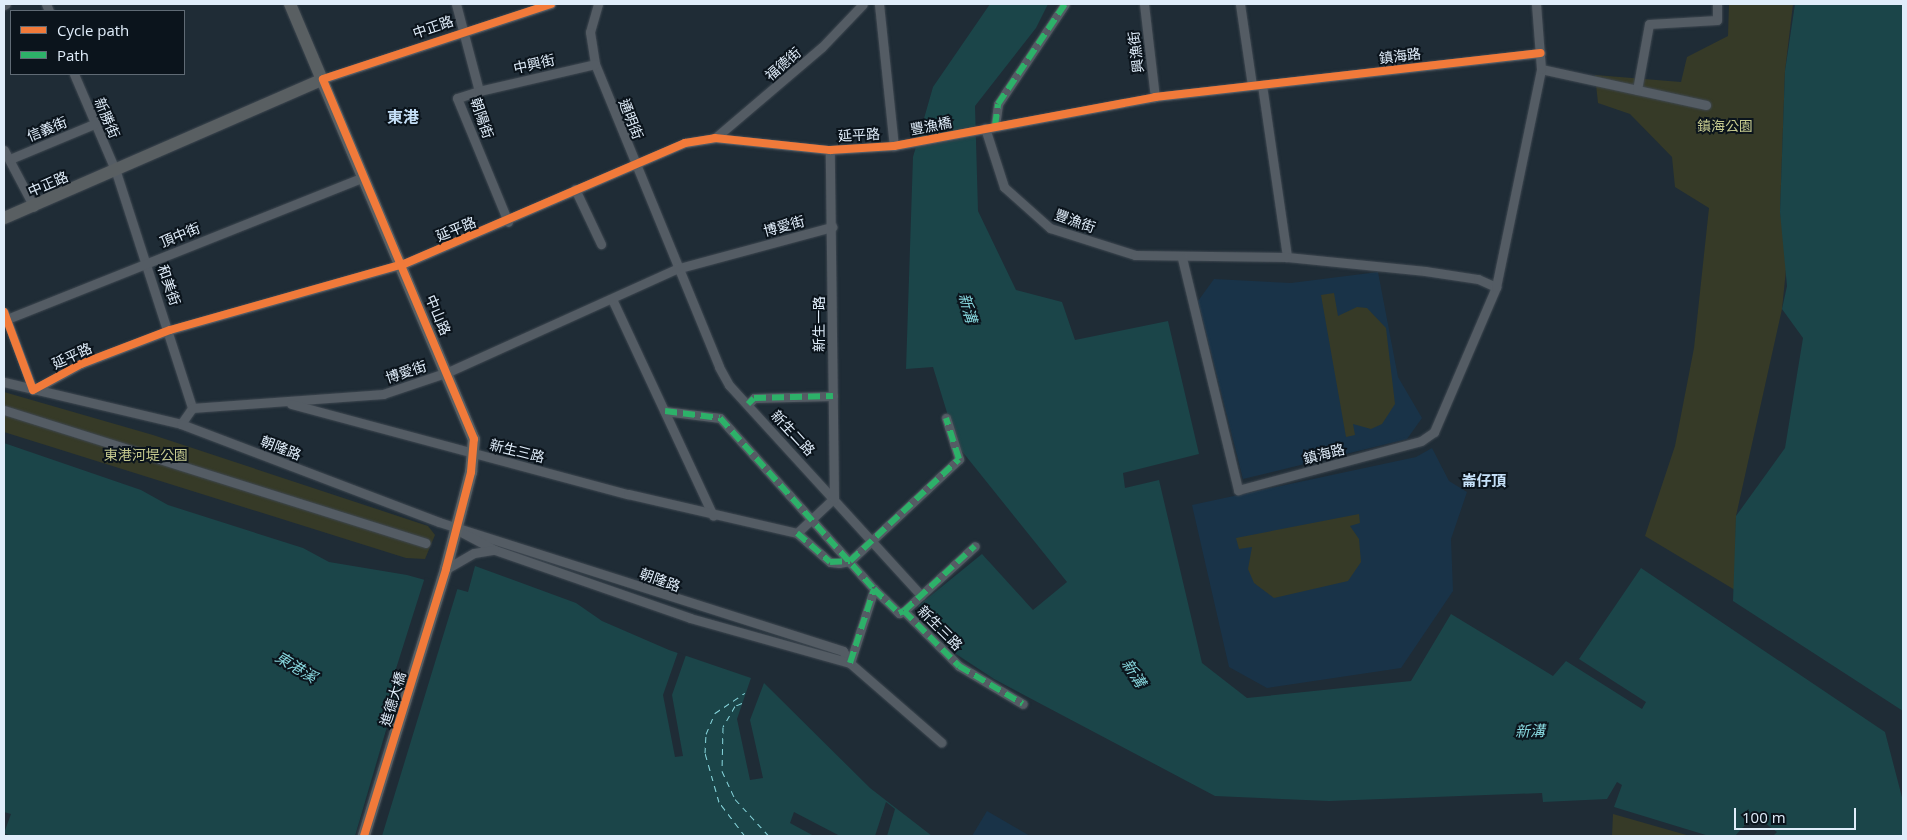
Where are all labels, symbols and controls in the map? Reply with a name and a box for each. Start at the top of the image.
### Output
legend [10,10,185,75]
street label: 中正路 [410,12,456,42]
text: Cycle path [57,20,129,40]
street label: 興漁街 [1125,30,1147,74]
street label: 福德街 [762,44,804,84]
text: Path [57,45,89,65]
street label: 鎮海路 [1378,45,1422,67]
street label: 中興街 [512,51,556,77]
street label: 新勝街 [91,95,123,141]
street label: 朝陽街 [467,95,497,141]
street label: 通明街 [616,96,646,142]
district label: 東港 [387,107,419,127]
street label: 信義街 [24,113,70,145]
street label: 豐漁橋 [909,114,953,138]
park label: 鎮海公園 [1697,118,1753,134]
street label: 延平路 [838,126,880,144]
street label: 中正路 [25,168,71,200]
street label: 豐漁街 [1052,206,1098,236]
street label: 博愛街 [762,212,806,240]
street label: 延平路 [433,213,479,245]
street label: 頂中街 [157,219,203,251]
street label: 和美街 [154,262,184,308]
water label: 新溝 [955,291,981,325]
street label: 中山路 [422,292,454,338]
street label: 新生一路 [811,296,827,352]
street label: 延平路 [49,340,95,372]
street label: 博愛街 [383,358,429,386]
street label: 新生二路 [768,407,818,459]
street label: 朝隆路 [258,433,304,463]
street label: 新生三路 [488,436,546,466]
street label: 鎮海路 [1302,441,1346,467]
park label: 東港河堤公園 [104,447,188,463]
district label: 崙仔頂 [1462,472,1506,490]
street label: 朝隆路 [637,565,683,595]
street label: 新生三路 [914,602,966,654]
water label: 東港溪 [272,648,320,686]
water label: 新溝 [1118,656,1150,690]
street label: 進德大橋 [377,670,409,728]
water label: 新溝 [1515,722,1545,740]
scale bar [1737,798,1860,830]
text: 100 m [1742,807,1786,827]

